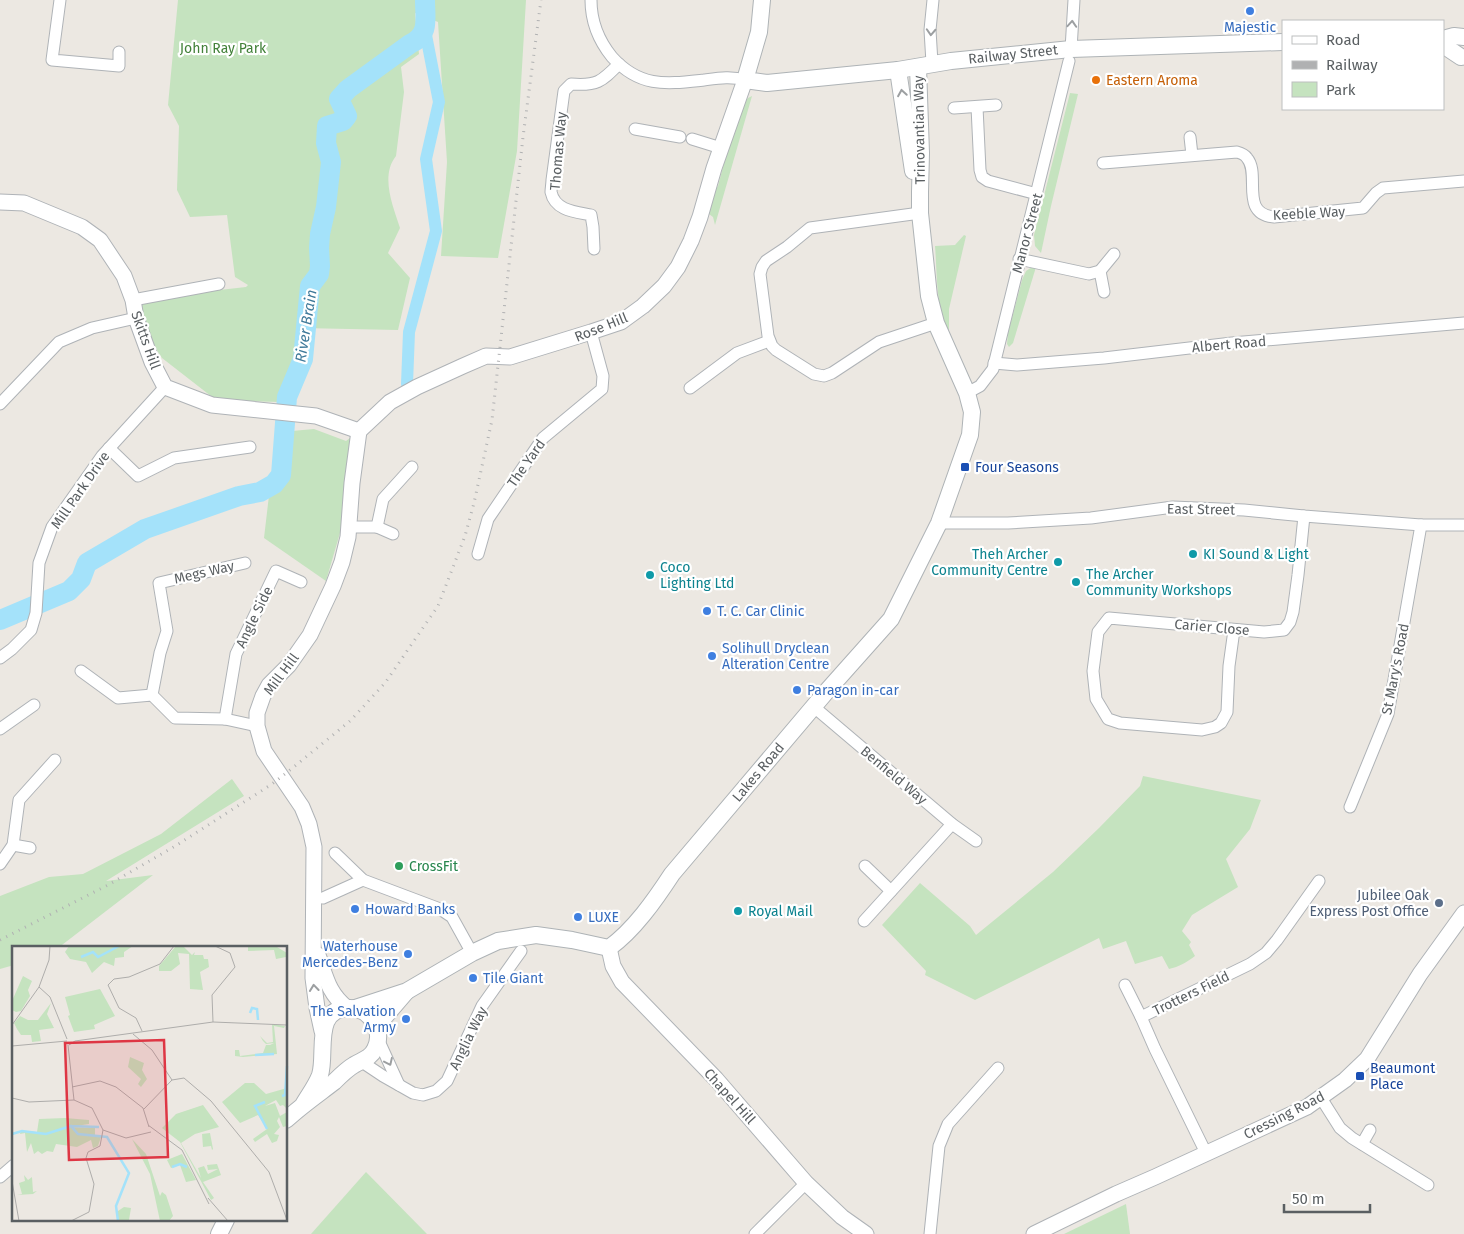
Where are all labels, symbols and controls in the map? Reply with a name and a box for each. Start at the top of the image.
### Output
marker: Majestic [1244,5,1256,17]
place label: Majestic [1224,19,1276,36]
one-way arrow [1067,20,1078,28]
legend [1282,20,1444,110]
one-way arrow [925,28,936,36]
text: Road [1326,31,1361,49]
park label: John Ray Park [180,40,267,57]
street label: Railway Street [967,41,1060,68]
text: Railway [1326,56,1378,74]
place label: Eastern Aroma [1106,72,1198,89]
marker: Eastern Aroma [1090,74,1102,86]
street label: Trinovantian Way [910,75,929,185]
text: Park [1326,81,1356,99]
one-way arrow [897,89,907,97]
street label: Thomas Way [547,111,570,191]
street label: Manor Street [1009,190,1047,275]
street label: Keeble Way [1272,203,1346,224]
water label: River Brain [291,288,321,364]
street label: Skitts Hill [127,309,164,372]
street label: Rose Hill [572,309,630,346]
street label: Albert Road [1191,333,1267,356]
street label: The Yard [504,436,549,490]
street label: Mill Park Drive [47,448,113,532]
place label: Four Seasons [975,459,1059,476]
marker: Four Seasons [959,461,971,473]
street label: East Street [1167,500,1236,519]
place label: Theh Archer Community Centre [931,546,1049,579]
place label: KI Sound & Light [1203,546,1310,563]
marker: KI Sound & Light [1187,548,1199,560]
marker: Theh Archer Community Centre [1052,556,1064,568]
street label: Megs Way [172,557,236,588]
place label: Coco Lighting Ltd [660,559,734,592]
place label: The Archer Community Workshops [1086,566,1232,599]
marker: Coco Lighting Ltd [644,569,656,581]
marker: The Archer Community Workshops [1070,576,1082,588]
street label: Angle Side [232,584,277,651]
place label: T. C. Car Clinic [717,603,805,620]
marker: T. C. Car Clinic [701,605,713,617]
street label: Carier Close [1174,616,1250,639]
street label: St Mary's Road [1378,622,1413,716]
place label: Solihull Dryclean Alteration Centre [722,640,829,673]
street label: Mill Hill [260,650,303,699]
marker: Solihull Dryclean Alteration Centre [706,650,718,662]
place label: Paragon in-car [807,682,899,699]
marker: Paragon in-car [791,684,803,696]
street label: Lakes Road [729,739,788,805]
street label: Benfield Way [857,743,930,808]
place label: CrossFit [409,858,459,875]
marker: CrossFit [393,860,405,872]
place label: Jubilee Oak Express Post Office [1309,887,1430,920]
marker: Jubilee Oak Express Post Office [1433,897,1445,909]
place label: Howard Banks [365,901,456,918]
marker: Howard Banks [349,903,361,915]
place label: Royal Mail [748,903,813,920]
marker: Royal Mail [732,905,744,917]
place label: LUXE [588,909,619,926]
marker: LUXE [572,911,584,923]
place label: Waterhouse Mercedes-Benz [302,938,398,971]
inset map [12,946,288,1222]
marker: Waterhouse Mercedes-Benz [402,948,414,960]
street label: Trotters Field [1150,968,1232,1019]
place label: Tile Giant [483,970,544,987]
marker: Tile Giant [467,972,479,984]
one-way arrow [309,983,320,991]
place label: The Salvation Army [310,1003,396,1036]
street label: Anglia Way [446,1004,491,1073]
marker: The Salvation Army [400,1013,412,1025]
one-way arrow [382,1057,393,1066]
place label: Beaumont Place [1370,1060,1436,1093]
street label: Chapel Hill [700,1065,759,1128]
marker: Beaumont Place [1354,1070,1366,1082]
street label: Cressing Road [1241,1088,1328,1143]
scale bar [1284,1182,1370,1214]
text: 50 m [1292,1190,1325,1208]

